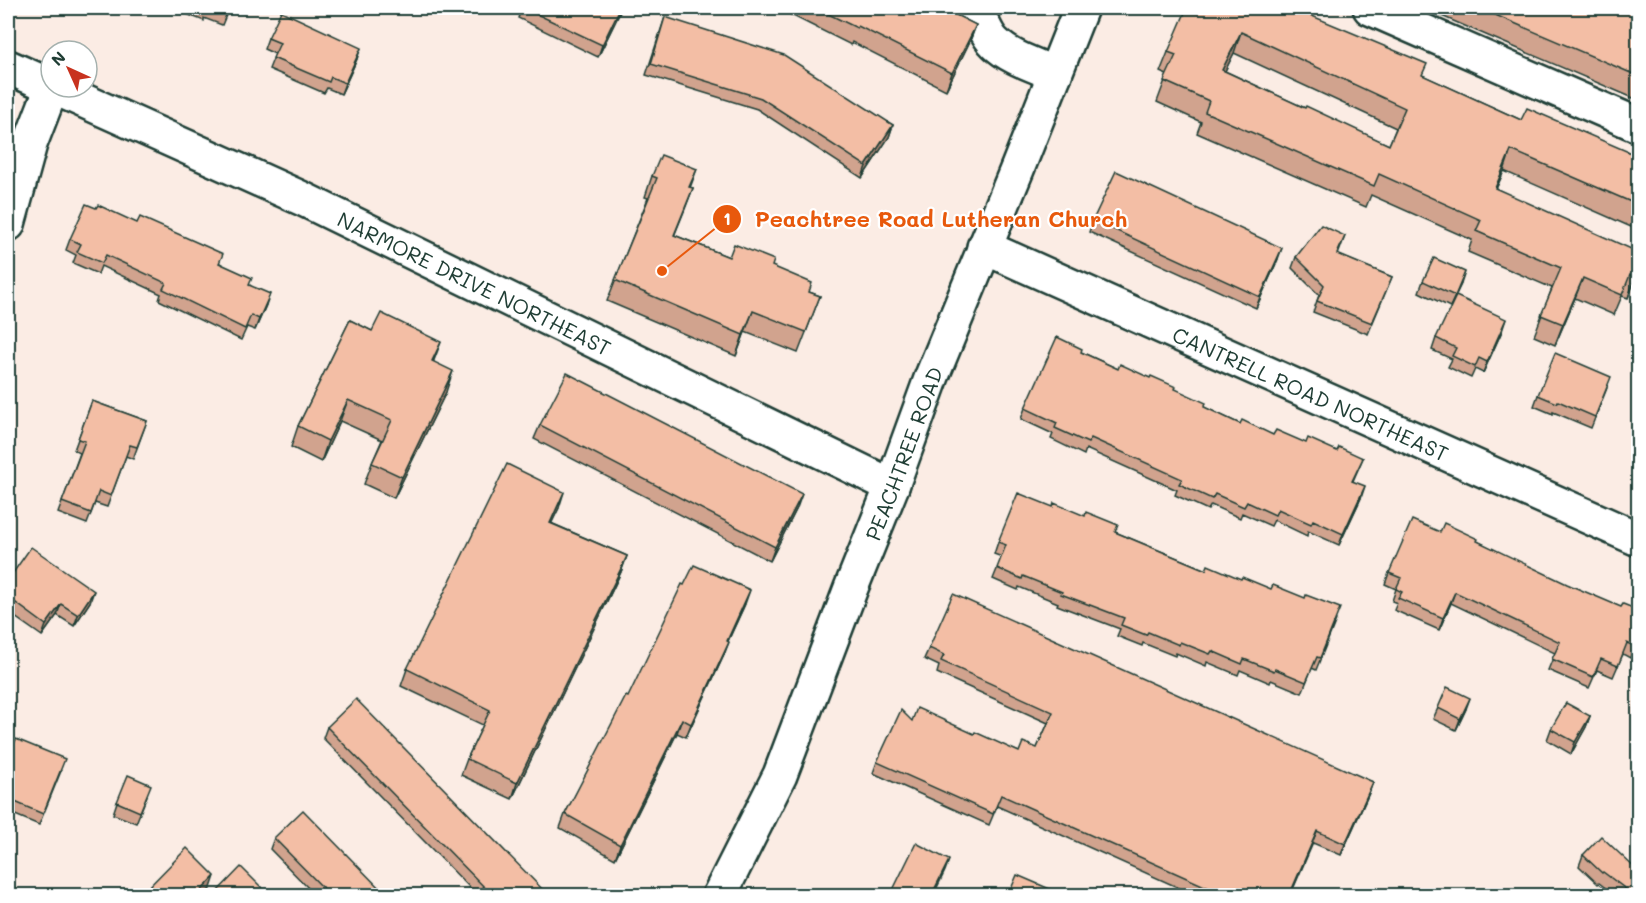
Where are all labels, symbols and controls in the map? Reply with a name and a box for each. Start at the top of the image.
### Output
north arrow [39,39,99,99]
text: N [46,46,70,70]
callout: Peachtree Road Lutheran Church [712,199,1139,239]
text: Peachtree Road Lutheran Church [755,204,1127,233]
street label: NARMORE DRIVE NORTHEAST [334,205,616,361]
text: 1 [723,206,731,230]
street label: CANTRELL ROAD NORTHEAST [1169,320,1453,466]
street label: PEACHTREE ROAD [858,362,948,544]

